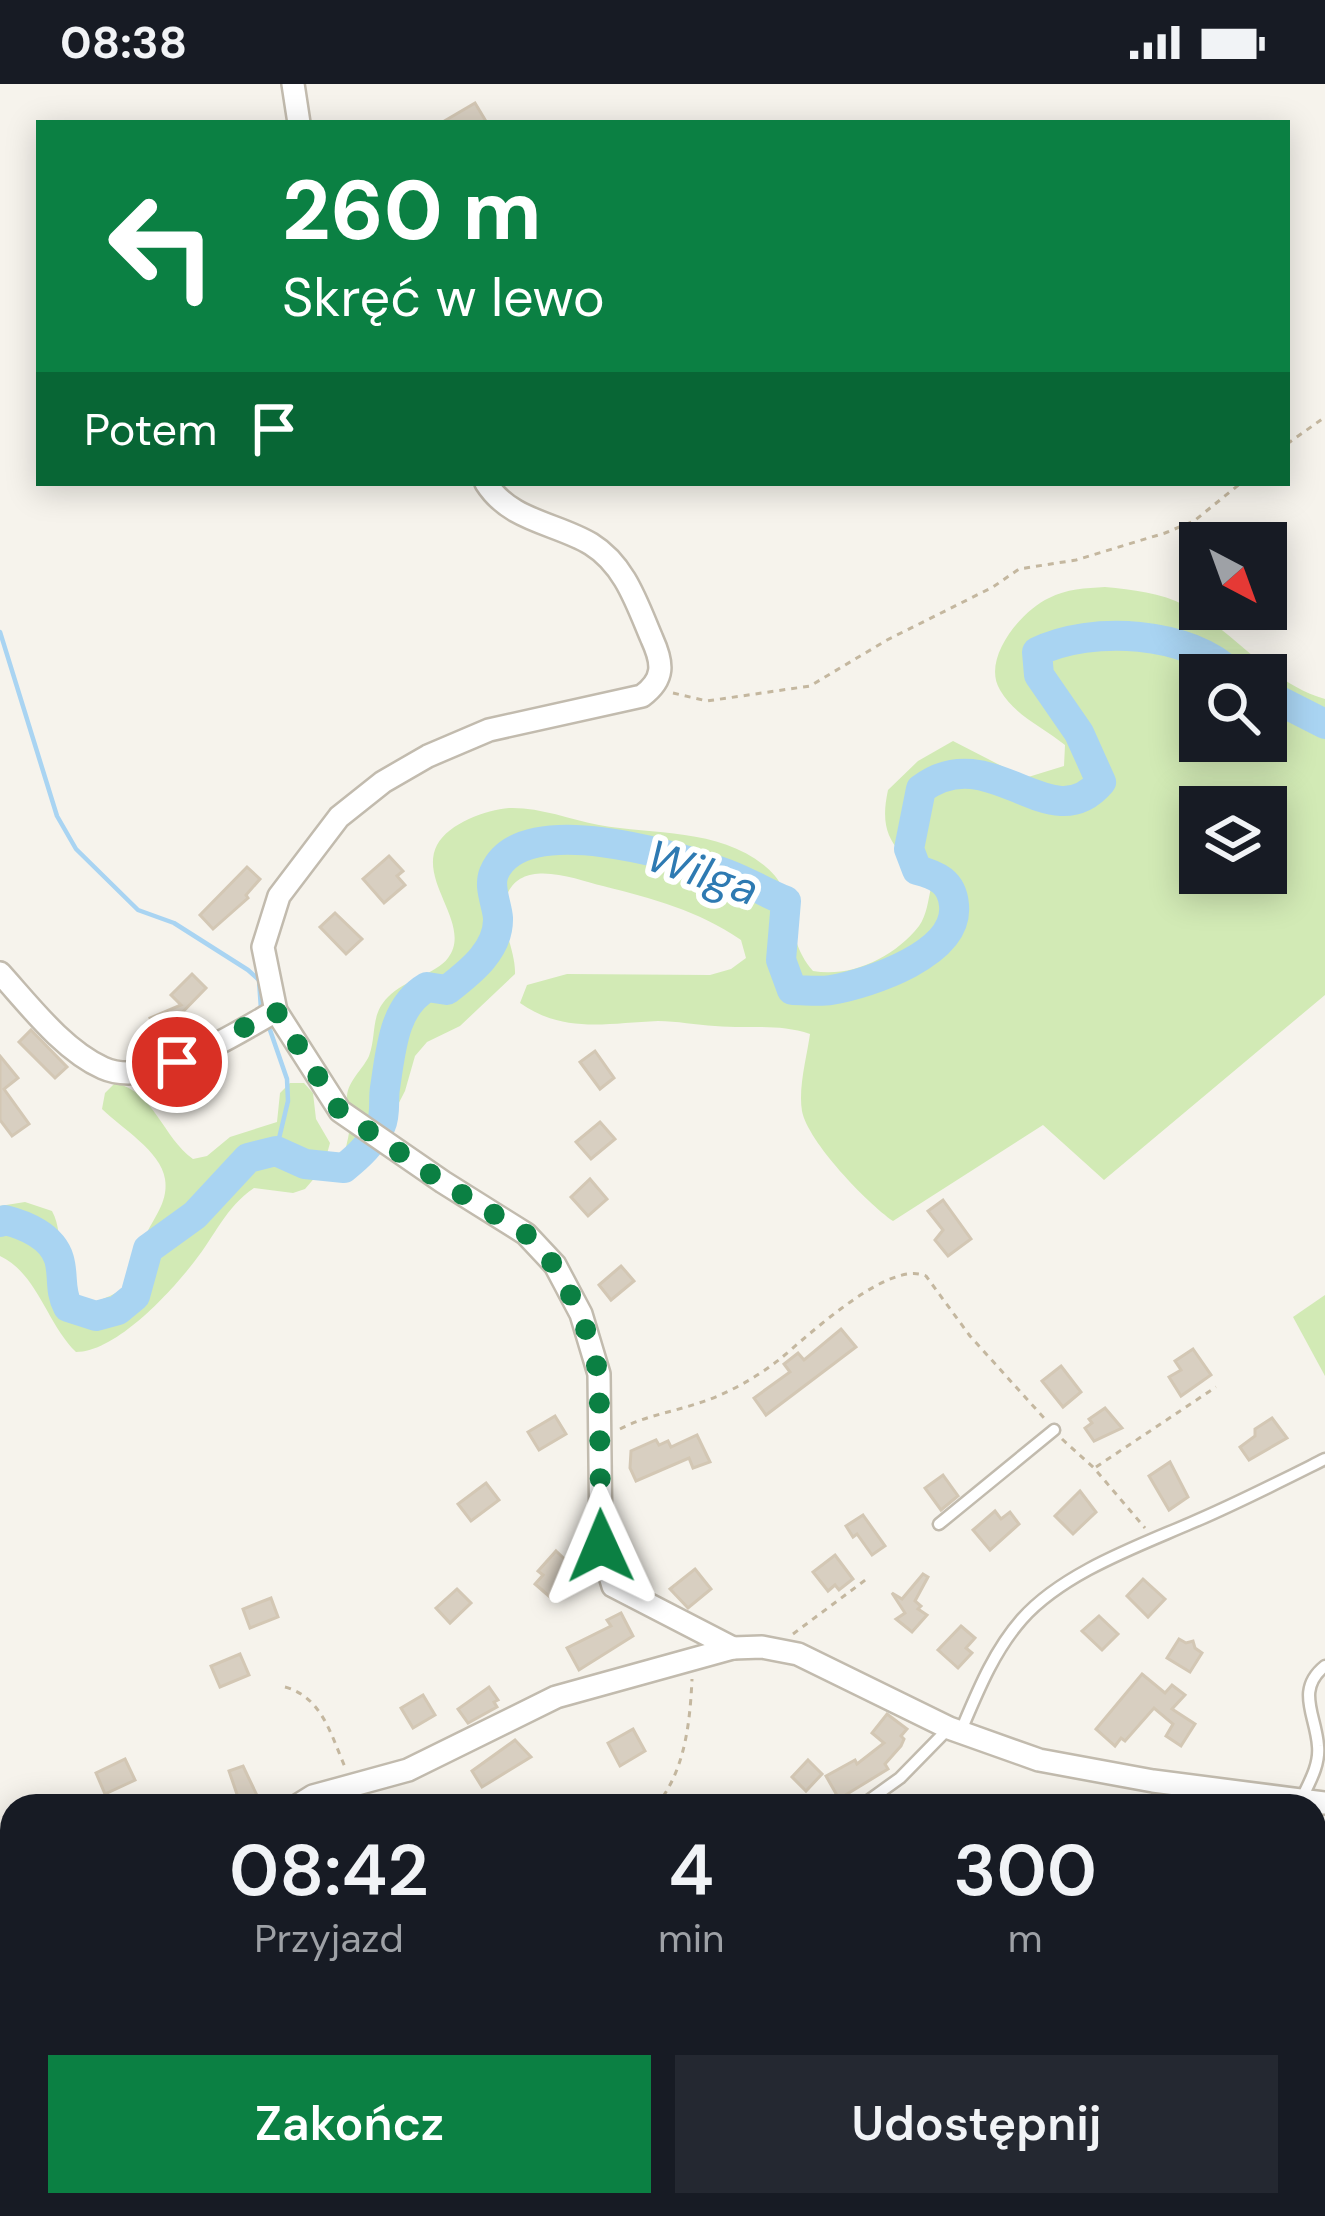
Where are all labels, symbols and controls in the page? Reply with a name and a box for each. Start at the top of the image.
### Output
text: 08:38 [60,13,187,72]
text: 260 m [282,156,542,265]
icon: left [84,168,240,324]
text: Skręć w lewo [282,262,605,333]
icon: arrive [241,396,307,462]
text: Potem [84,400,217,459]
north arrow [1179,522,1287,630]
map controls [1179,522,1287,894]
button: search [1179,654,1287,762]
button: layers [1179,786,1287,894]
water label: Wilga [639,826,766,919]
pin [126,1011,228,1113]
icon: arrive [144,1029,210,1095]
position arrow [538,1483,664,1609]
text: 08:42 [229,1824,429,1917]
text: 4 [668,1824,714,1917]
text: 300 [953,1824,1097,1917]
text: Przyjazd [254,1913,404,1964]
text: min [658,1913,724,1964]
text: m [1008,1913,1043,1964]
button: Zakończ [48,2055,651,2193]
button: Udostępnij [675,2055,1278,2193]

